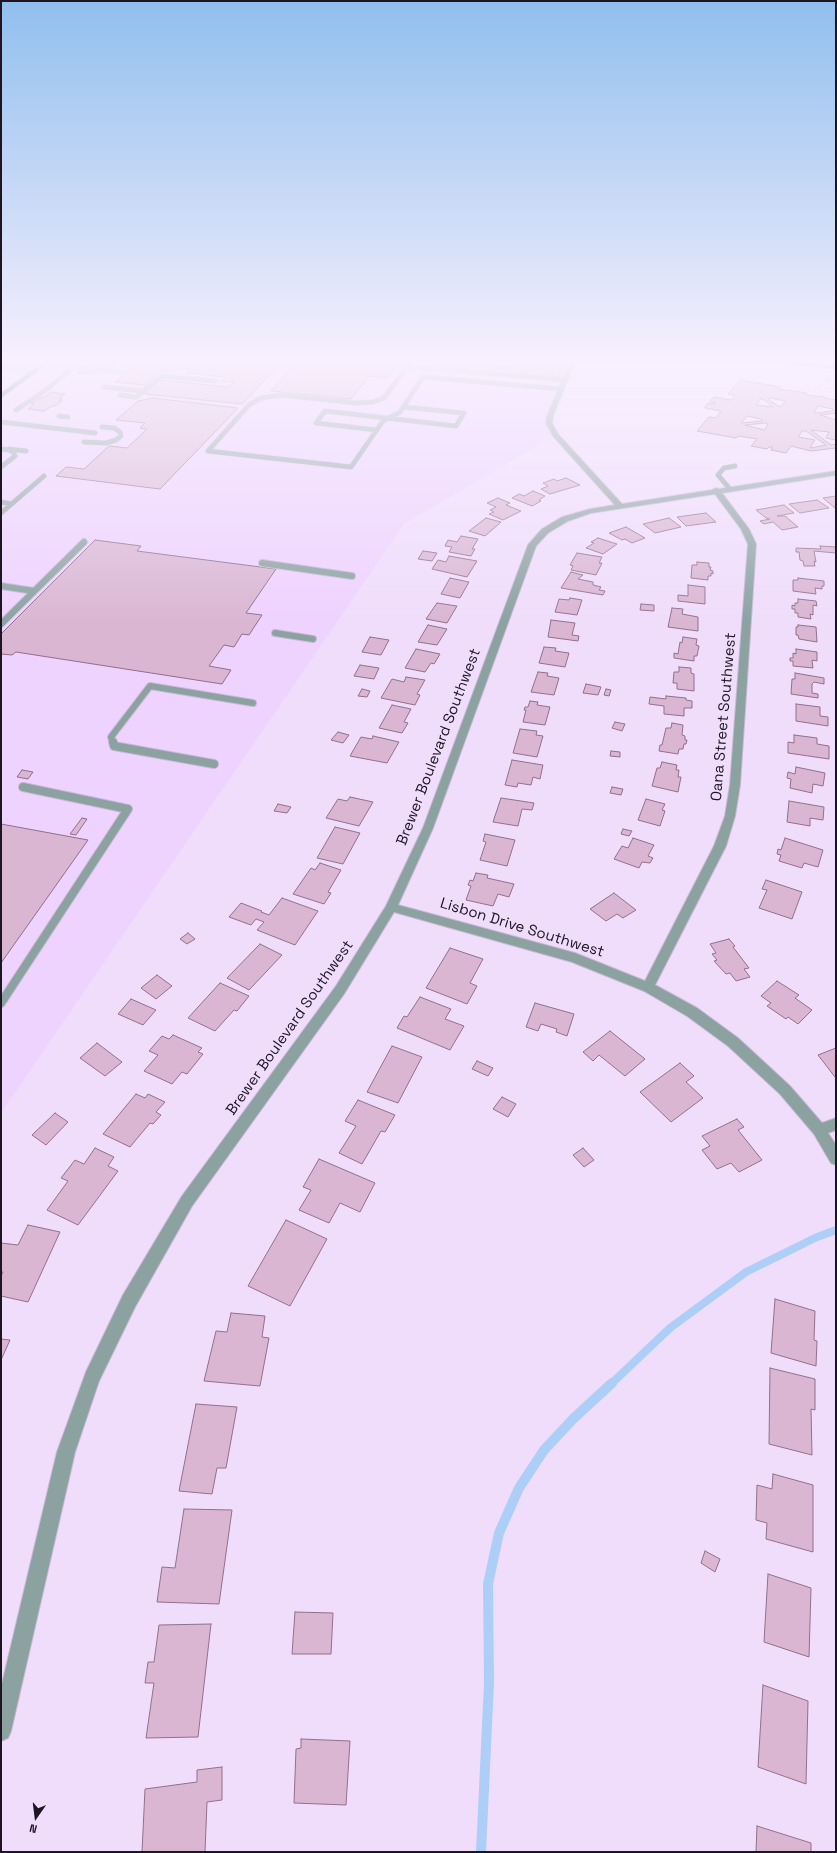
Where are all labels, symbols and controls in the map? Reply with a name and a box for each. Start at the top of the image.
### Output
street label: Oana Street Southwest [708,632,740,802]
street label: Brewer Boulevard Southwest [393,646,485,848]
street label: Lisbon Drive Southwest [438,894,606,962]
street label: Brewer Boulevard Southwest [223,937,357,1119]
north arrow [16,1797,56,1837]
text: N [28,1821,38,1836]

